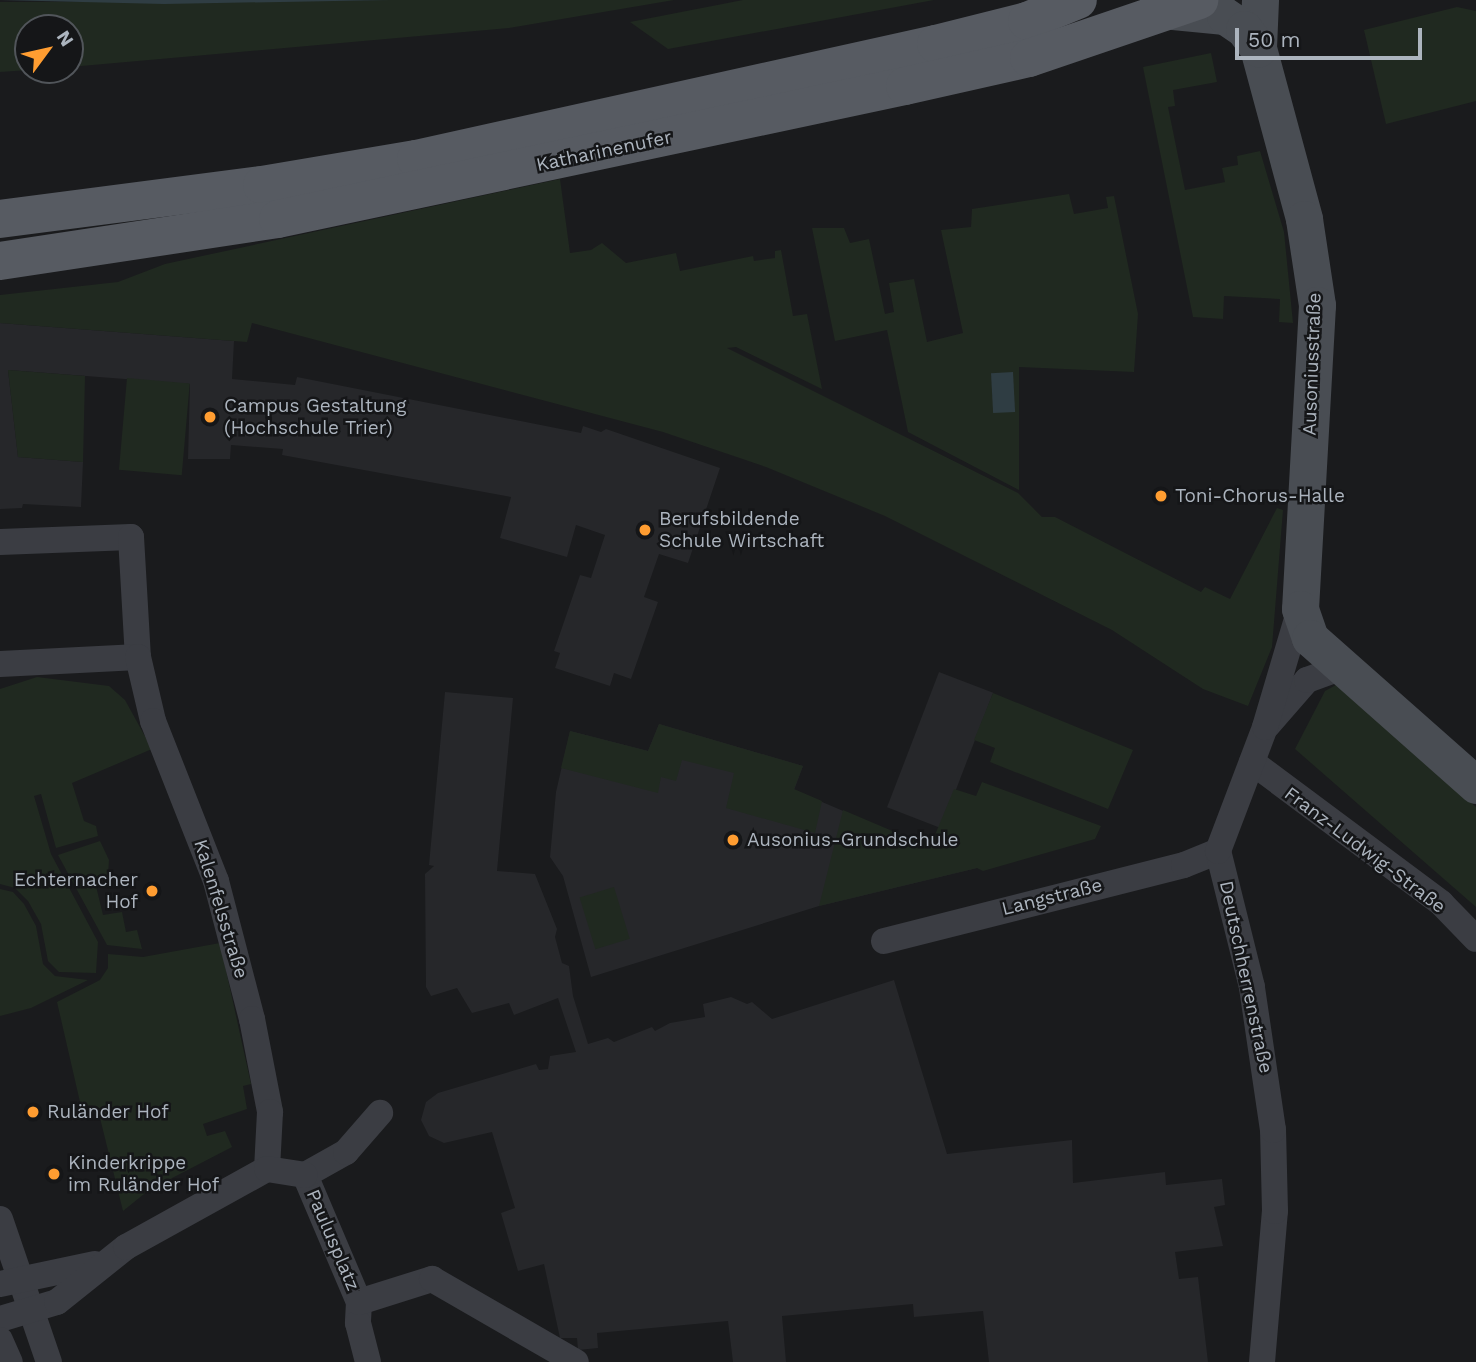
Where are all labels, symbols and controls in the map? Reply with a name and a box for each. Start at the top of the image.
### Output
north arrow [14,14,84,84]
scale bar [1238,14,1425,58]
text: N [52,26,79,51]
text: 50 m [1248,27,1300,52]
street label: Katharinenufer [534,126,674,176]
street label: Ausoniusstraße [1298,292,1326,436]
place label: Campus Gestaltung (Hochschule Trier) [224,395,406,439]
marker: Campus Gestaltung (Hochschule Trier) [202,409,218,425]
place label: Toni-Chorus-Halle [1175,485,1345,507]
marker: Toni-Chorus-Halle [1153,488,1169,504]
place label: Berufsbildende Schule Wirtschaft [659,508,825,552]
marker: Berufsbildende Schule Wirtschaft [637,522,653,538]
street label: Franz-Ludwig-Straße [1280,782,1450,918]
place label: Ausonius-Grundschule [747,829,959,851]
marker: Ausonius-Grundschule [725,832,741,848]
street label: Kalenfelsstraße [189,837,253,981]
place label: Echternacher Hof [14,869,138,913]
street label: Langstraße [999,873,1105,921]
street label: Deutschherrenstraße [1214,879,1278,1075]
marker: Echternacher Hof [144,883,160,899]
place label: Ruländer Hof [47,1101,169,1123]
marker: Ruländer Hof [25,1104,41,1120]
place label: Kinderkrippe im Ruländer Hof [68,1152,220,1196]
marker: Kinderkrippe im Ruländer Hof [46,1166,62,1182]
street label: Paulusplatz [301,1186,365,1294]

